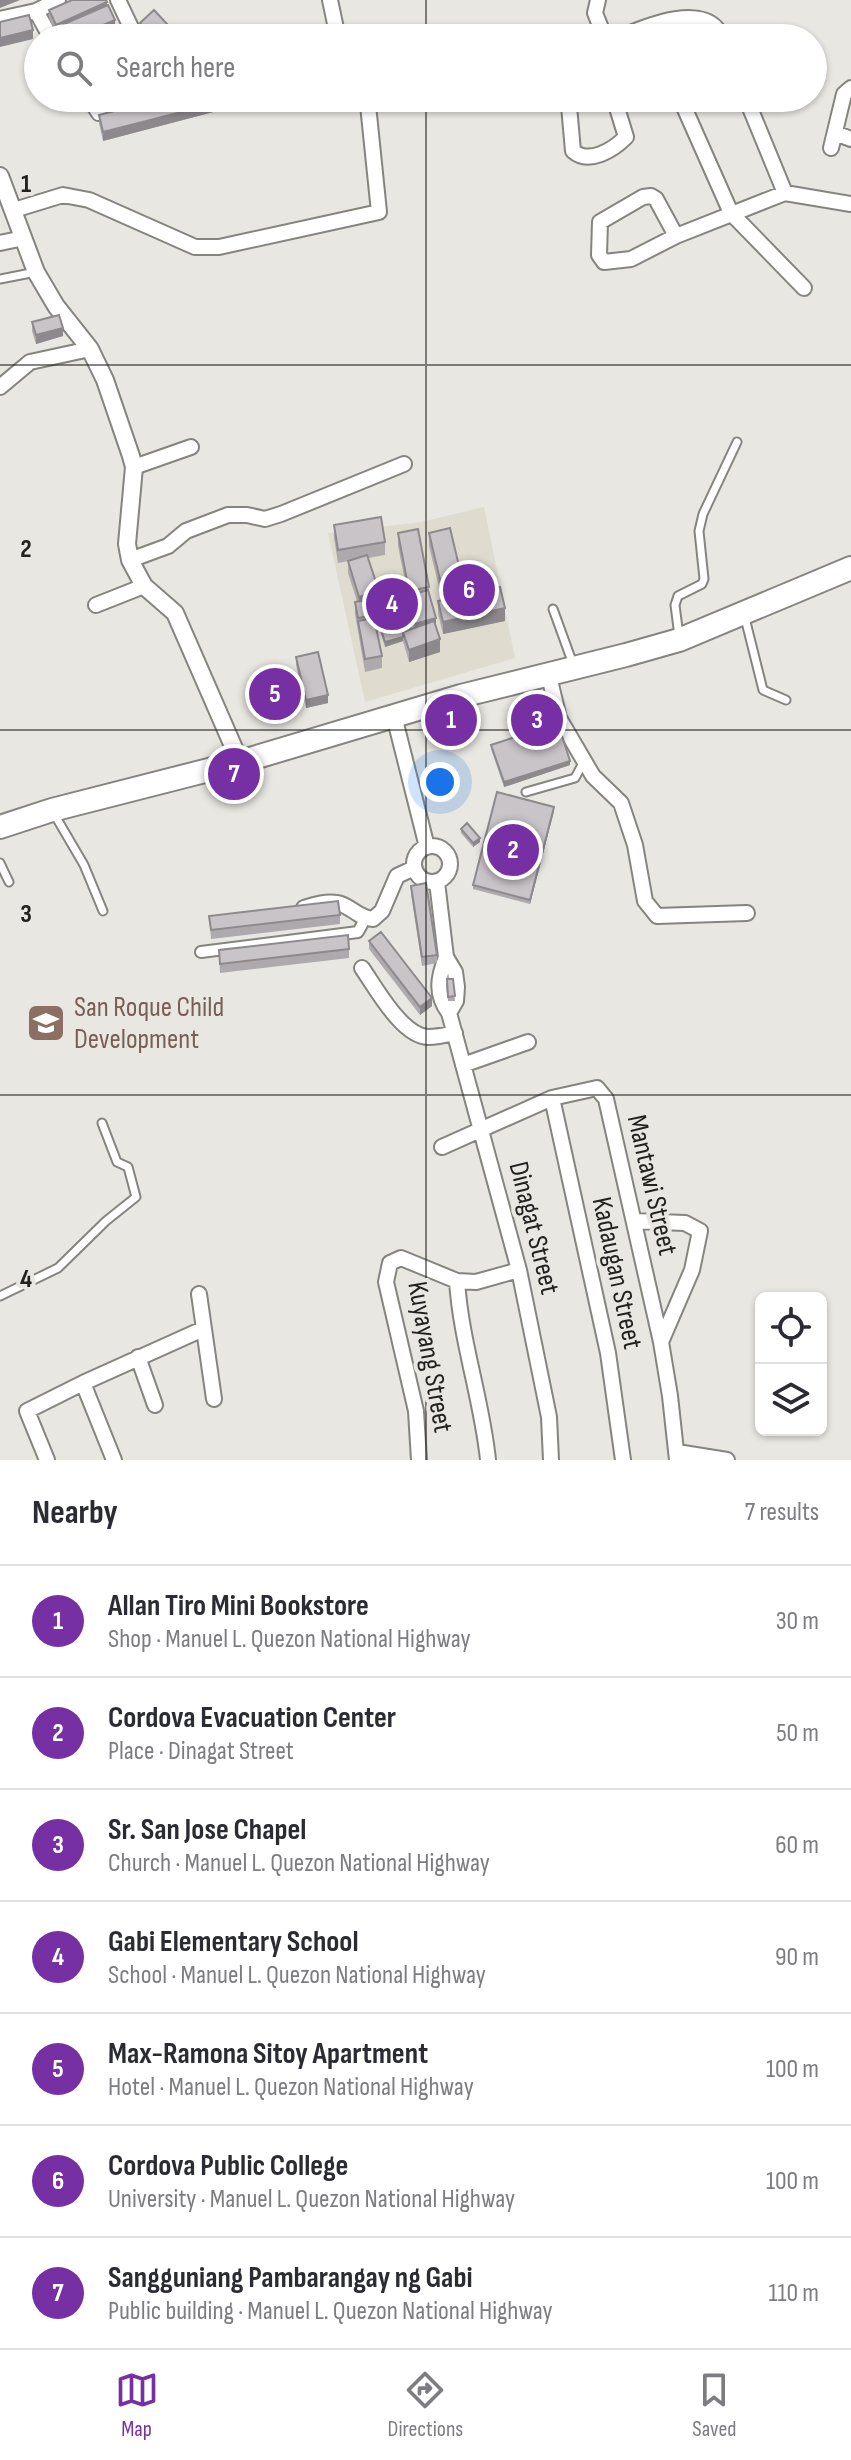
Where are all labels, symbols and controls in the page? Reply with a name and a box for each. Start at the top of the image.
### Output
search box [24,24,827,112]
icon: search [52,46,96,90]
text: Search here [116,50,235,86]
text: 1 [21,169,31,200]
text: 2 [20,534,32,565]
pin: 6 [443,560,495,620]
pin: 4 [366,574,418,634]
pin: 5 [249,664,301,724]
pin: 1 [425,690,477,750]
pin: 3 [511,690,563,750]
pin: 7 [208,744,260,804]
your location [420,762,460,802]
pin: 2 [487,820,539,880]
text: 3 [20,899,32,930]
place label: San Roque Child Development [74,991,224,1056]
school or university icon: San Roque Child Development [25,1002,67,1044]
street label: Mantawi Street [620,1112,684,1258]
street label: Dinagat Street [502,1158,566,1298]
street label: Kadaugan Street [585,1194,649,1352]
text: 4 [20,1264,32,1295]
street label: Kuyayang Street [400,1279,460,1435]
map controls [755,1292,827,1436]
button: locate [755,1292,827,1364]
button: layers [755,1364,827,1436]
text: Nearby [32,1492,118,1533]
text: 7 results [745,1497,819,1528]
text: Allan Tiro Mini Bookstore [108,1588,369,1624]
text: 1 [53,1606,63,1637]
text: 30 m [776,1606,819,1637]
text: Shop · Manuel L. Quezon National Highway [108,1624,471,1655]
text: Cordova Evacuation Center [108,1700,396,1736]
text: 2 [52,1718,64,1749]
text: 50 m [776,1718,819,1749]
text: Place · Dinagat Street [108,1736,294,1767]
text: Sr. San Jose Chapel [108,1812,306,1848]
text: 3 [52,1830,64,1861]
text: 60 m [775,1830,819,1861]
text: Church · Manuel L. Quezon National Highway [108,1848,490,1879]
text: Gabi Elementary School [108,1924,359,1960]
text: 4 [52,1942,64,1973]
text: 90 m [775,1942,819,1973]
text: School · Manuel L. Quezon National Highway [108,1960,486,1991]
text: Max-Ramona Sitoy Apartment [108,2036,428,2072]
text: 5 [52,2054,64,2085]
text: 100 m [766,2054,819,2085]
text: Hotel · Manuel L. Quezon National Highway [108,2072,474,2103]
text: Cordova Public College [108,2148,348,2184]
text: 6 [52,2166,64,2197]
text: 100 m [766,2166,819,2197]
text: University · Manuel L. Quezon National Highway [108,2184,515,2215]
text: Sangguniang Pambarangay ng Gabi [108,2260,473,2296]
text: 7 [52,2278,64,2309]
text: 110 m [768,2278,819,2309]
text: Public building · Manuel L. Quezon National Highway [108,2296,553,2327]
tab: Map [115,2368,159,2443]
tab: Directions [388,2368,463,2443]
tab: Saved [692,2368,736,2443]

